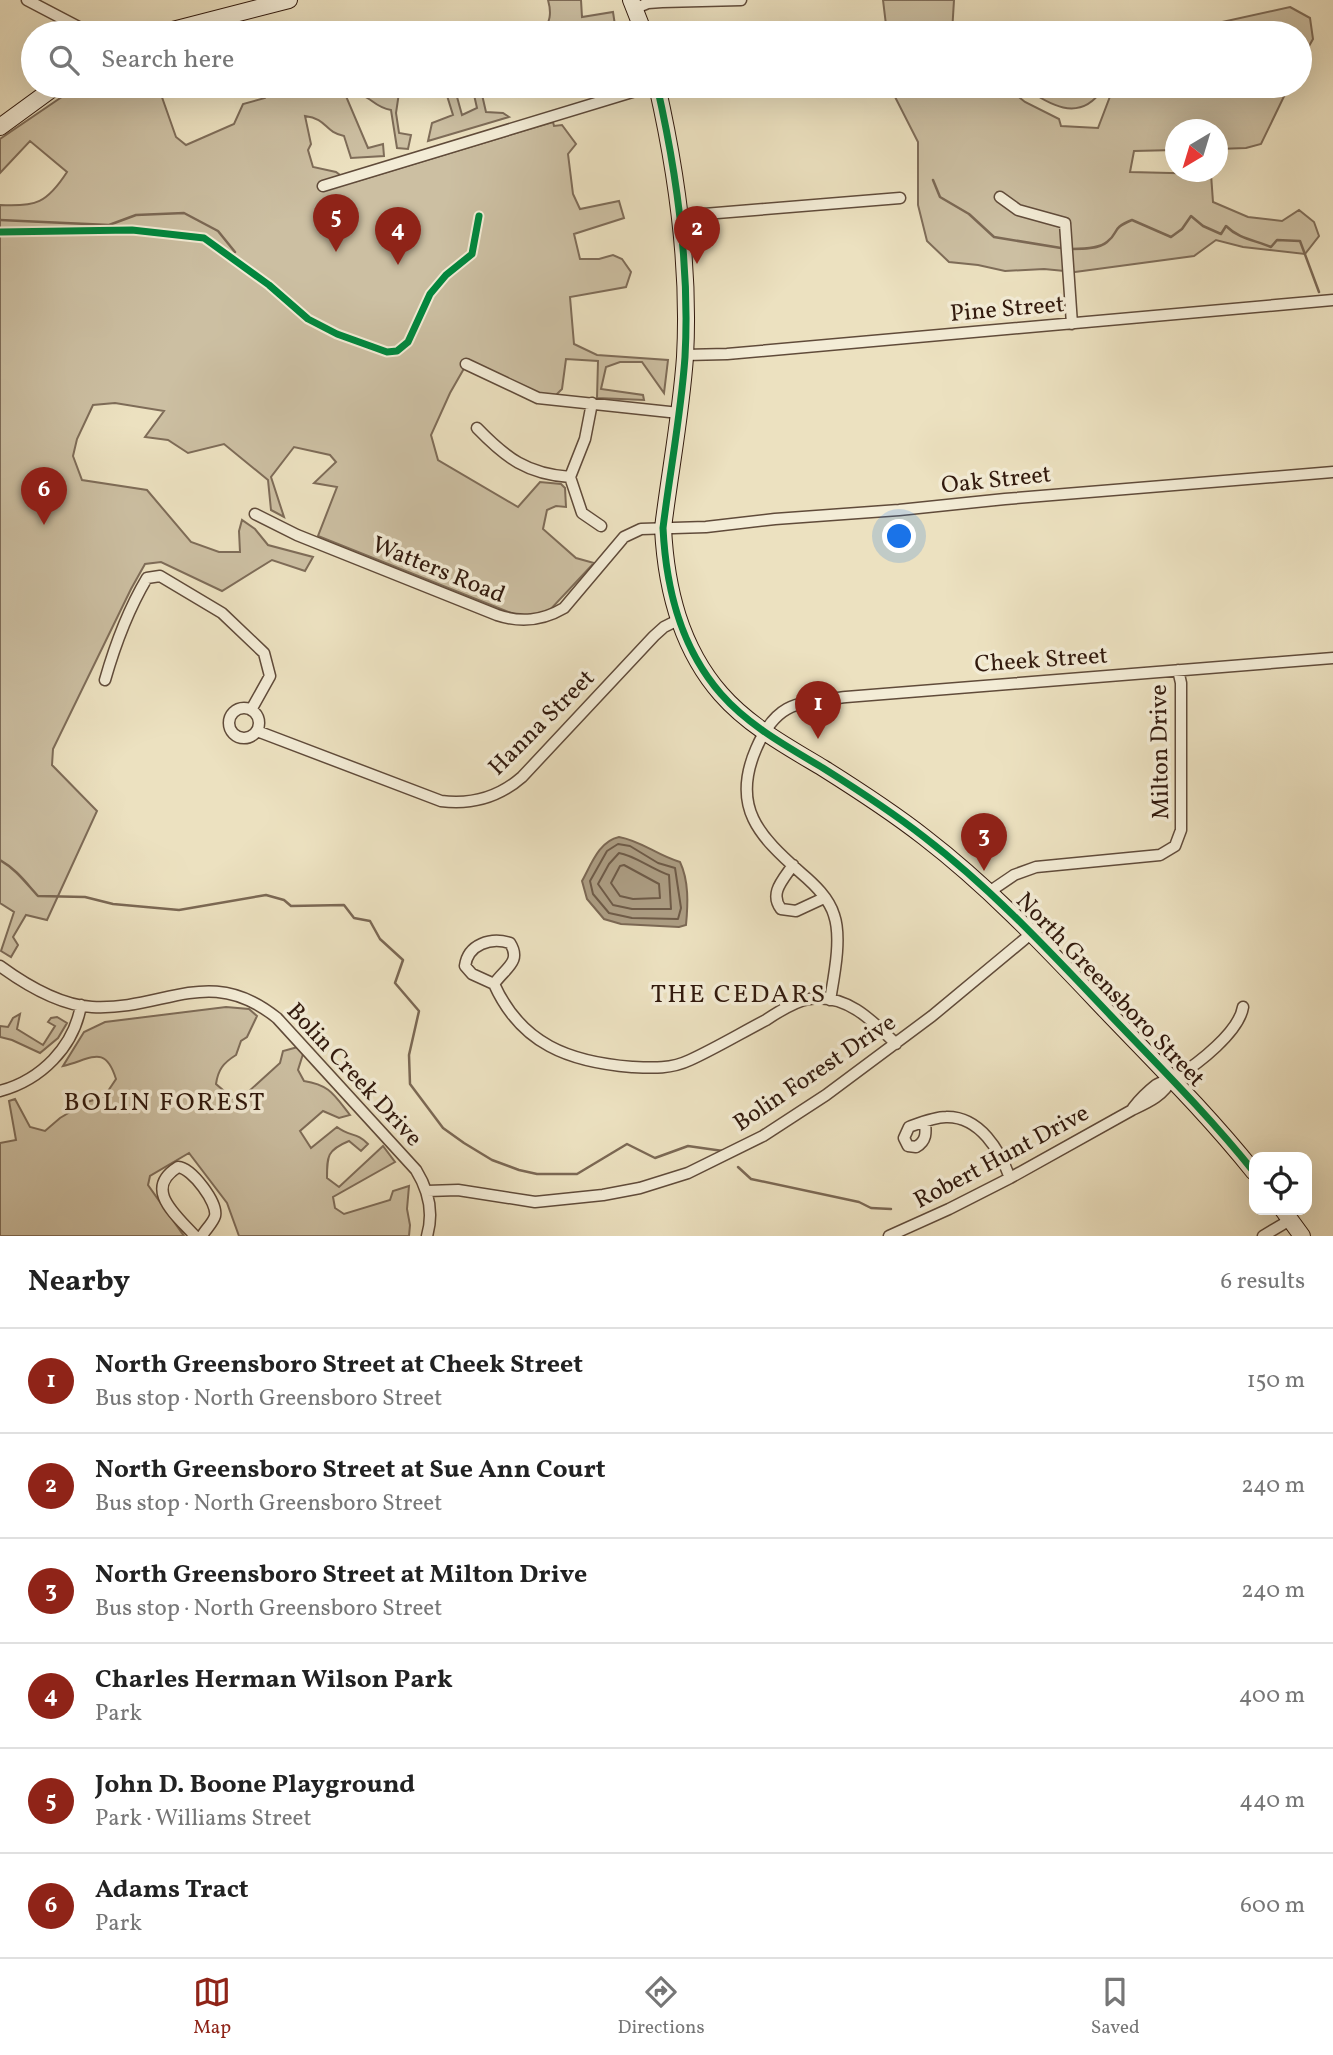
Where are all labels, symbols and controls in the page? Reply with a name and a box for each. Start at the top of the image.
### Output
search box [21,21,1312,98]
icon: search [45,41,83,79]
text: Search here [101,42,234,78]
north arrow [1165,119,1228,182]
pin: 5 [313,194,359,252]
pin: 2 [674,206,720,264]
pin: 4 [375,207,421,265]
street label: Pine Street [949,288,1066,332]
street label: Oak Street [940,458,1053,504]
pin: 6 [21,467,67,525]
your location [882,519,916,553]
street label: Watters Road [366,529,510,613]
street label: Cheek Street [973,639,1109,683]
street label: Hanna Street [481,662,603,784]
pin: 1 [795,681,841,739]
street label: Milton Drive [1143,684,1179,820]
pin: 3 [961,813,1007,871]
street label: North Greensboro Street [1007,885,1212,1096]
district label: THE CEDARS [651,977,827,1013]
street label: Bolin Creek Drive [278,996,429,1155]
street label: Bolin Forest Drive [727,1007,903,1141]
district label: BOLIN FOREST [64,1085,266,1121]
street label: Robert Hunt Drive [908,1097,1096,1218]
map controls [1249,1152,1312,1215]
button: locate [1249,1152,1312,1215]
text: Nearby [28,1261,130,1303]
text: 6 results [1221,1266,1305,1298]
text: North Greensboro Street at Cheek Street [95,1347,583,1383]
text: 1 [46,1365,56,1397]
text: 150 m [1247,1365,1305,1397]
text: Bus stop · North Greensboro Street [95,1383,442,1415]
text: North Greensboro Street at Sue Ann Court [95,1452,606,1488]
text: 2 [45,1470,57,1502]
text: 240 m [1241,1470,1305,1502]
text: Bus stop · North Greensboro Street [95,1488,442,1520]
text: North Greensboro Street at Milton Drive [95,1557,587,1593]
text: 3 [45,1575,57,1607]
text: 240 m [1241,1575,1305,1607]
text: Bus stop · North Greensboro Street [95,1593,442,1625]
text: Charles Herman Wilson Park [95,1662,453,1698]
text: 4 [44,1680,58,1712]
text: 400 m [1239,1680,1305,1712]
text: Park [95,1698,142,1730]
text: John D. Boone Playground [95,1767,415,1803]
text: 5 [45,1785,57,1817]
text: 440 m [1239,1785,1305,1817]
text: Park · Williams Street [95,1803,312,1835]
text: Adams Tract [95,1872,249,1908]
text: 6 [45,1890,57,1922]
text: 600 m [1240,1890,1305,1922]
text: Park [95,1908,142,1940]
tab: Map [193,1973,231,2041]
tab: Directions [618,1973,705,2041]
tab: Saved [1091,1973,1140,2041]

